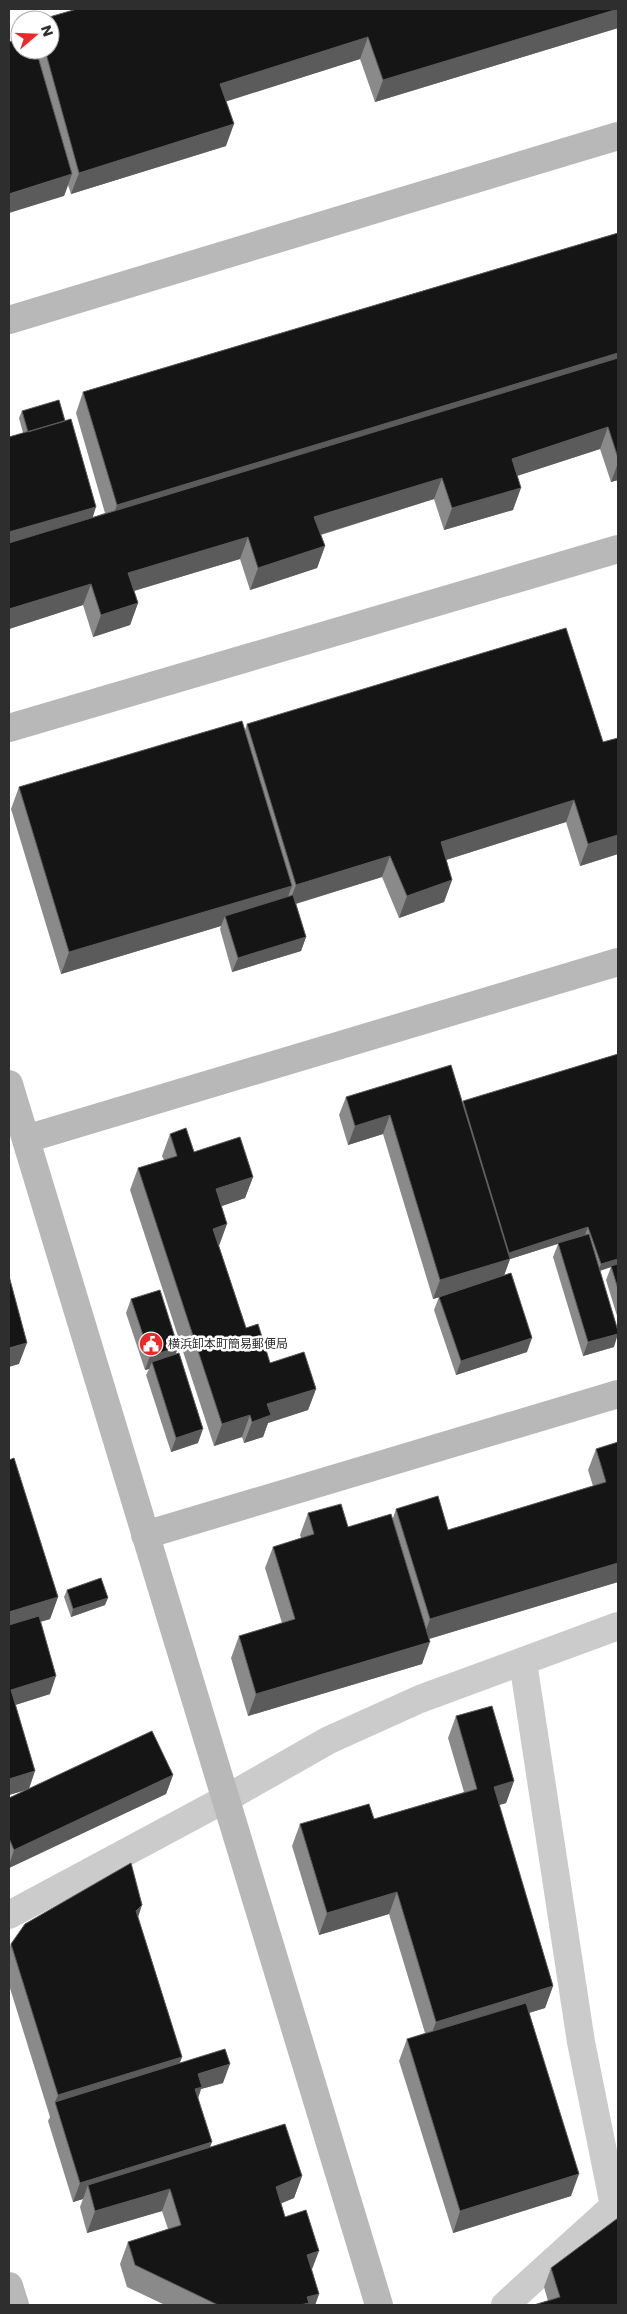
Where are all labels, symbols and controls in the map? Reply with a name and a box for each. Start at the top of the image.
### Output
north arrow [10,10,60,60]
text: N [36,23,58,39]
public building icon: 横浜卸本町簡易郵便局 [138,1331,164,1357]
place label: 横浜卸本町簡易郵便局 [168,1335,288,1352]

